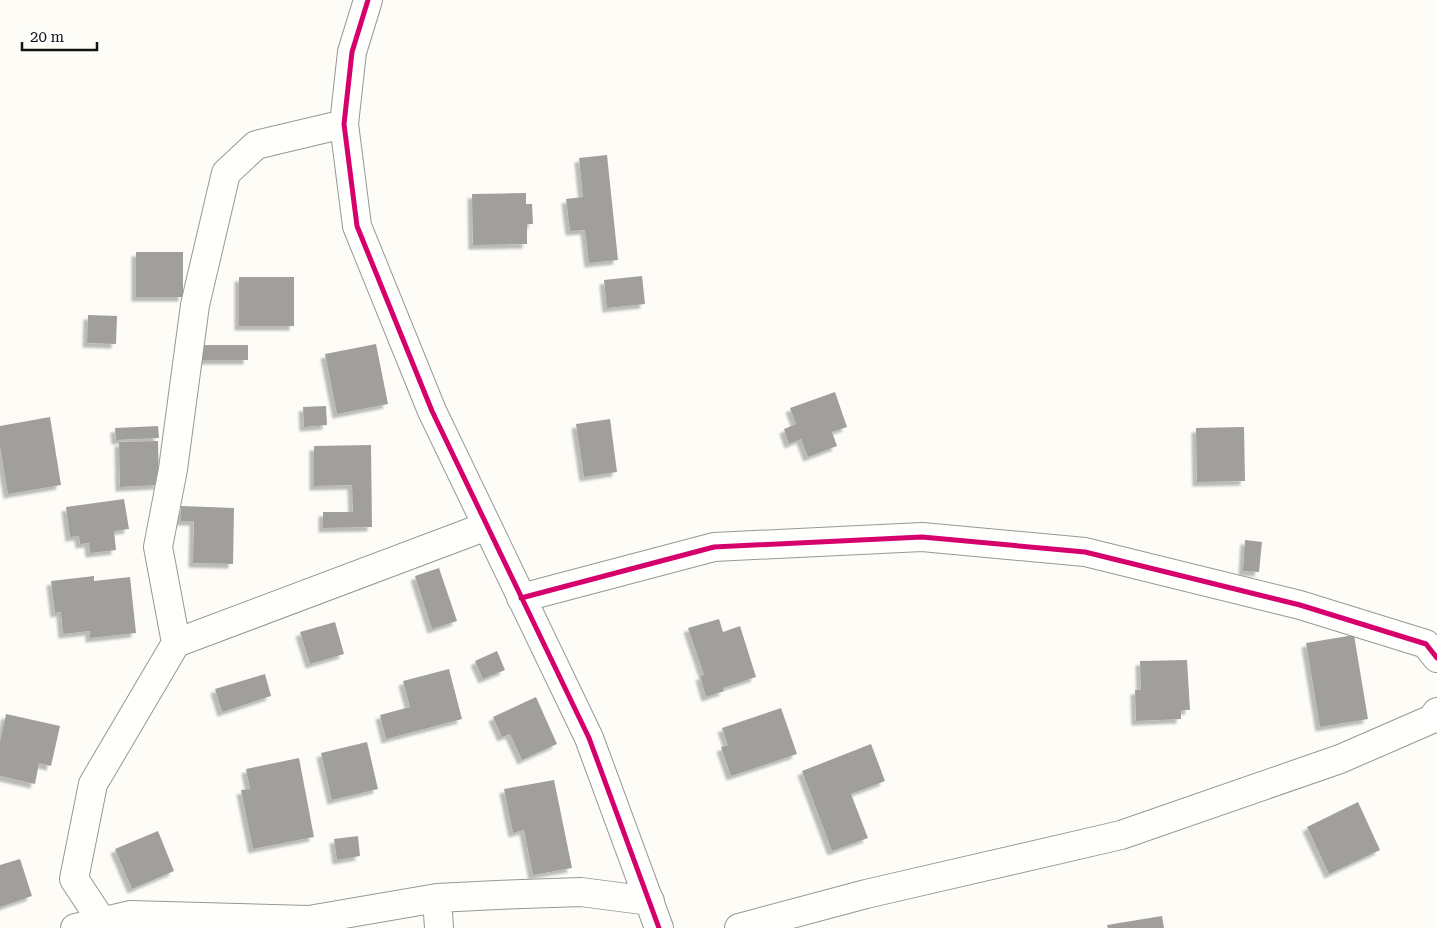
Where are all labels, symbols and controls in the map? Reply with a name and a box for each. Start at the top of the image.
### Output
scale bar [22,20,98,52]
text: 20 m [30,28,65,46]

